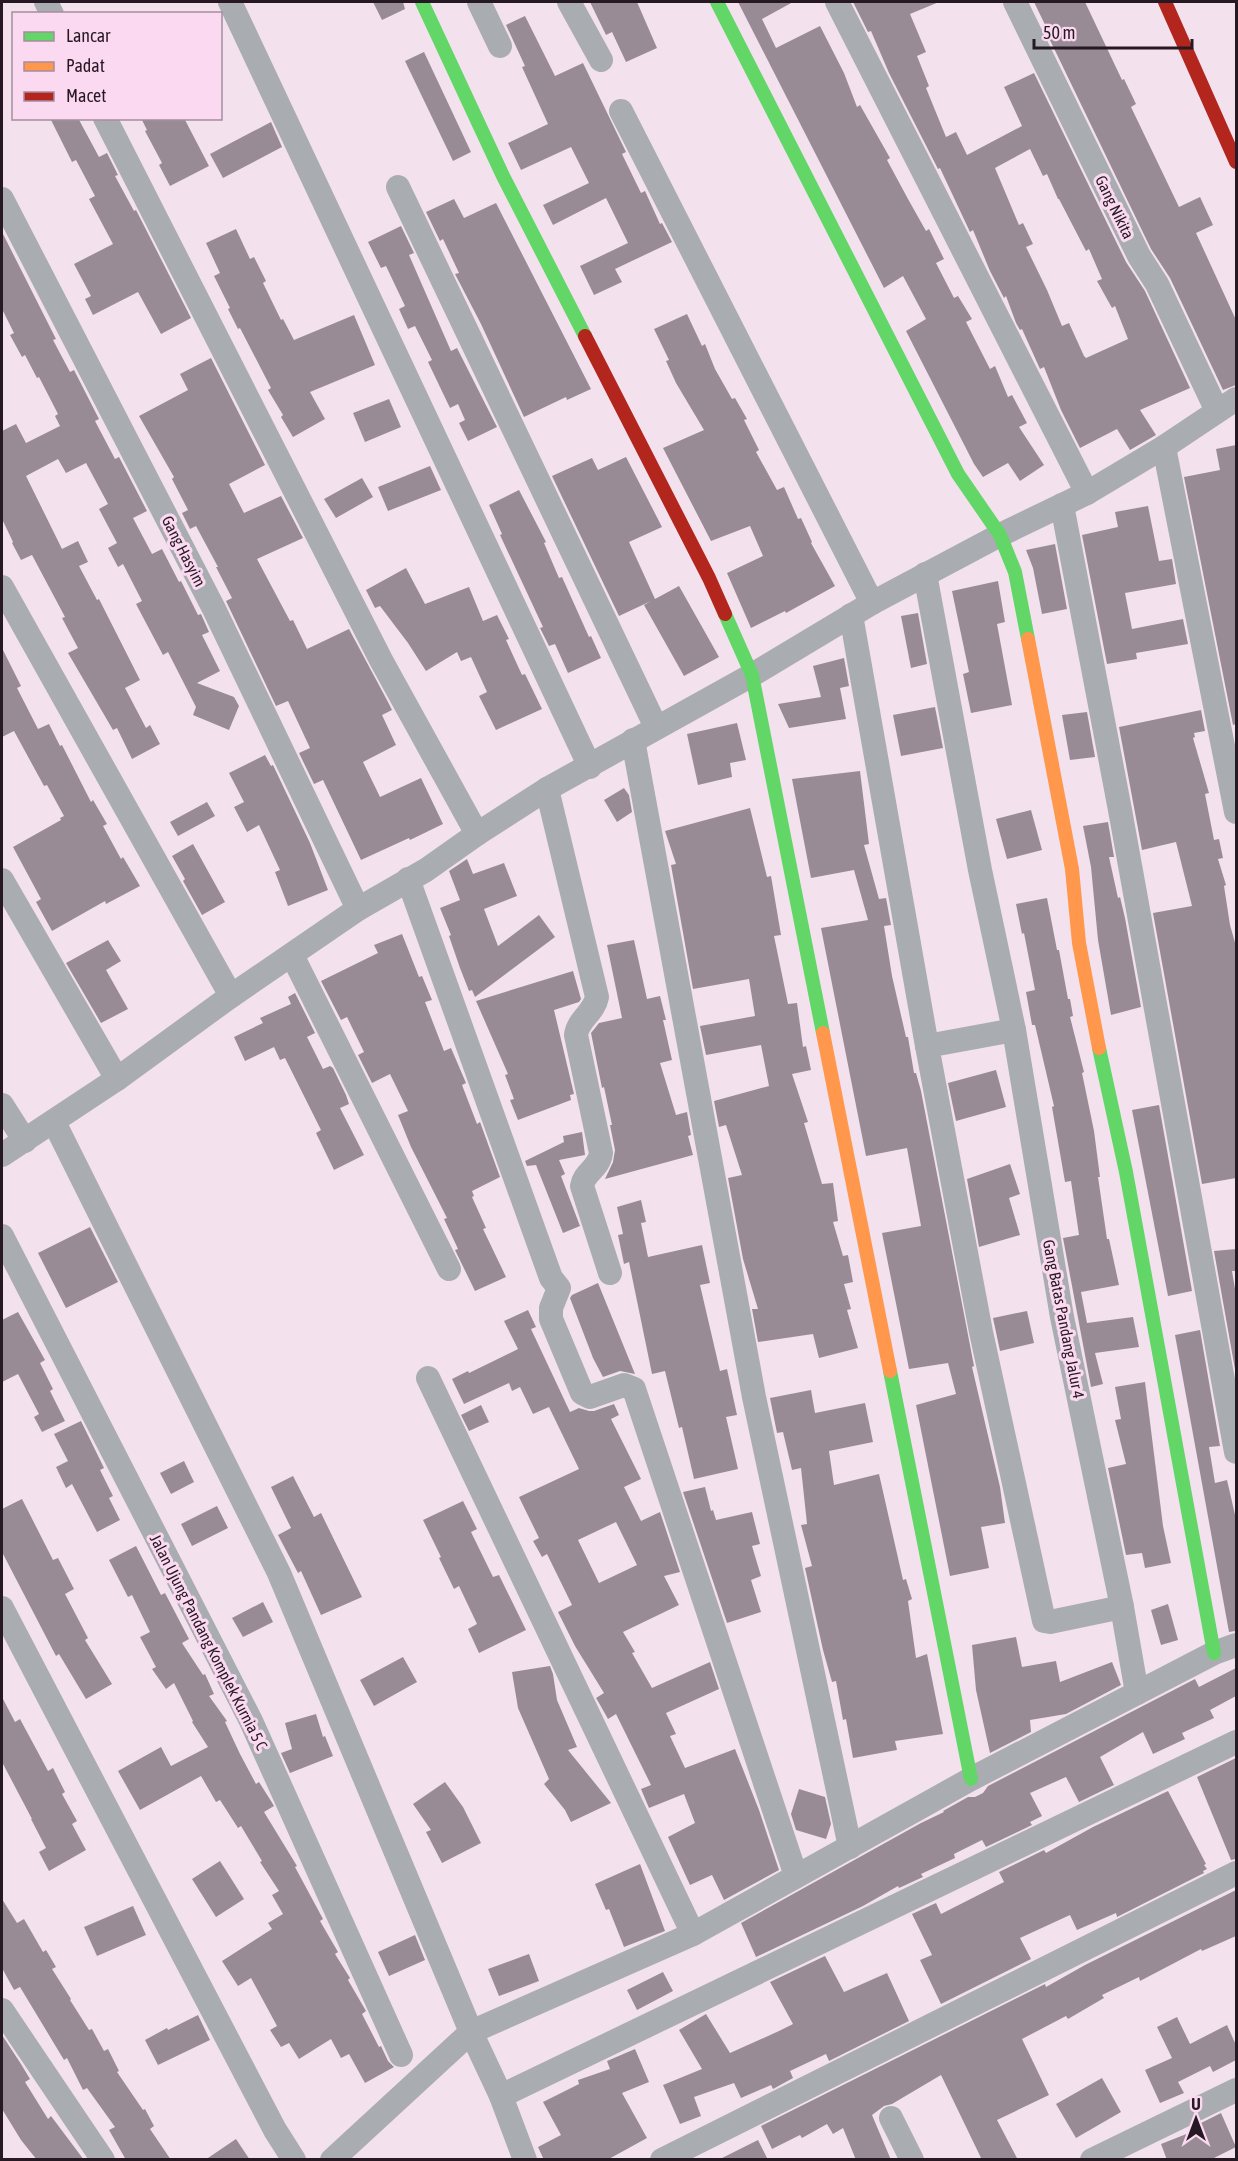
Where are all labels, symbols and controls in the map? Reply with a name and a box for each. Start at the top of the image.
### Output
legend [12,12,222,120]
scale bar [1034,12,1192,50]
text: 50 m [1043,22,1075,43]
text: Lancar [66,25,111,46]
text: Padat [66,55,105,76]
text: Macet [66,85,106,106]
street label: Gang Nikita [1091,172,1138,242]
street label: Gang Hasyim [158,513,209,590]
street label: Gang Batas Pandang Jalur 4 [1039,1238,1088,1400]
street label: Jalan Ujung Pandang Komplek Kurnia 5 C [146,1531,271,1753]
north arrow [1166,2089,1226,2149]
text: U [1191,2095,1201,2113]

